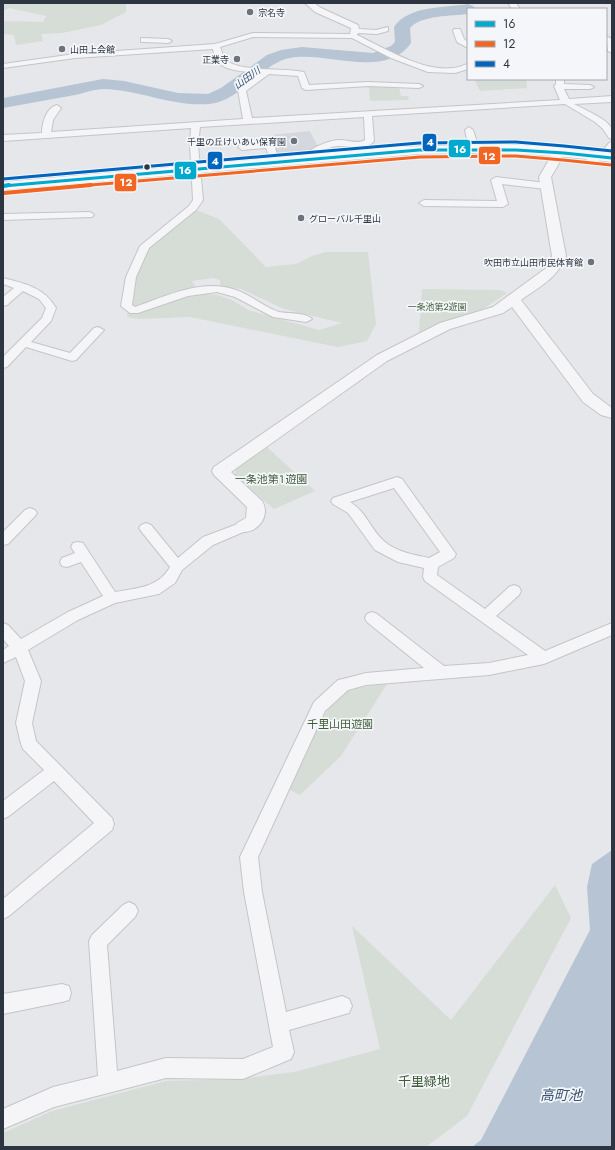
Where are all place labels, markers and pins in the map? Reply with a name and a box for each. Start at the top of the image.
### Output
place label: 宗名寺 [258,6,285,19]
marker: 宗名寺 [245,7,255,17]
place label: 山田上会館 [70,43,115,56]
marker: 山田上会館 [57,44,67,54]
place label: 正業寺 [202,53,229,66]
marker: 正業寺 [232,54,242,64]
place label: 千里の丘けいあい保育園 [187,135,286,148]
marker: 千里の丘けいあい保育園 [289,136,299,146]
unlabelled marker [142,162,152,172]
place label: グローバル千里山 [309,212,381,225]
marker: グローバル千里山 [296,213,306,223]
place label: 吹田市立山田市民体育館 [484,256,583,269]
marker: 吹田市立山田市民体育館 [586,257,596,267]

